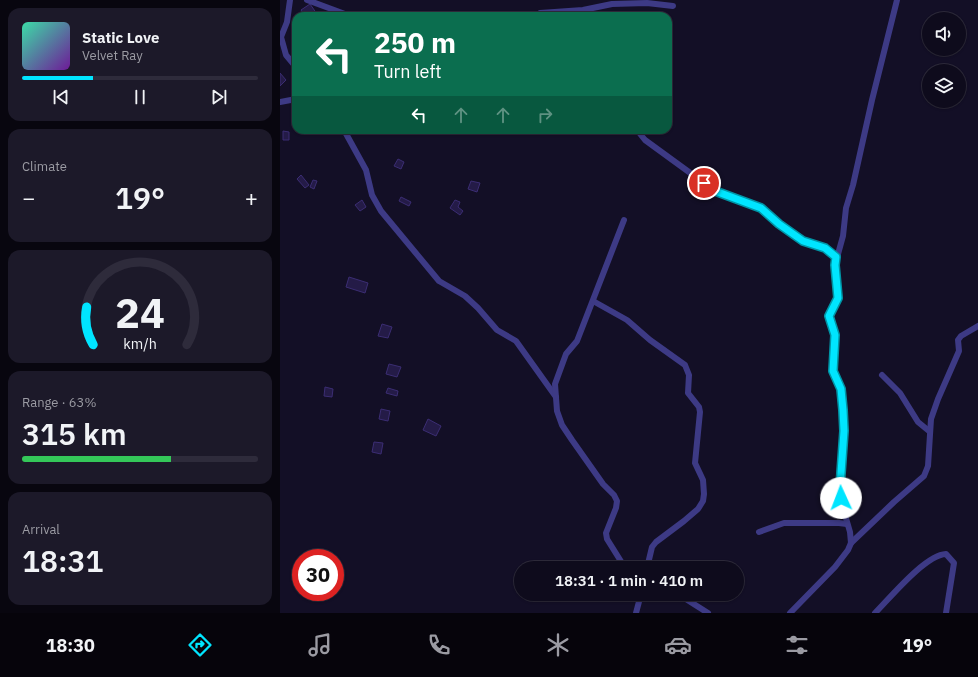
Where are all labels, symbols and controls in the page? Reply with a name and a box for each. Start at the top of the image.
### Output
map controls [922,12,966,108]
button: sound [922,12,966,56]
text: 250 m [374,24,456,61]
text: Static Love [82,28,159,47]
icon: left [308,28,360,80]
text: Velvet Ray [82,47,143,64]
text: Turn left [374,60,442,83]
button: layers [922,64,966,108]
icon: previous [50,86,72,108]
icon: pause [129,86,151,108]
icon: next [208,86,230,108]
icon: left [408,104,430,126]
icon: ahead [450,104,472,126]
icon: ahead [492,104,514,126]
icon: right [534,104,556,126]
text: Climate [22,158,67,175]
pin [687,166,721,200]
icon: arrive [693,172,715,194]
text: 19° [115,178,165,217]
text: − [22,183,35,212]
text: + [245,183,258,212]
text: 24 [115,284,165,338]
text: km/h [123,333,157,352]
text: Range · 63% [22,394,96,411]
text: 315 km [22,414,127,453]
position arrow [820,477,862,519]
text: Arrival [22,521,60,538]
text: 18:31 [22,541,104,580]
speed limit sign: 30 [292,549,344,601]
text: 18:31 · 1 min · 410 m [555,571,703,590]
icon: directions [186,631,214,659]
icon: music [306,631,334,659]
icon: phone [425,631,453,659]
icon: climate [544,631,572,659]
icon: car [664,631,692,659]
icon: filters [783,631,811,659]
text: 18:30 [46,634,95,657]
text: 19° [902,634,932,657]

